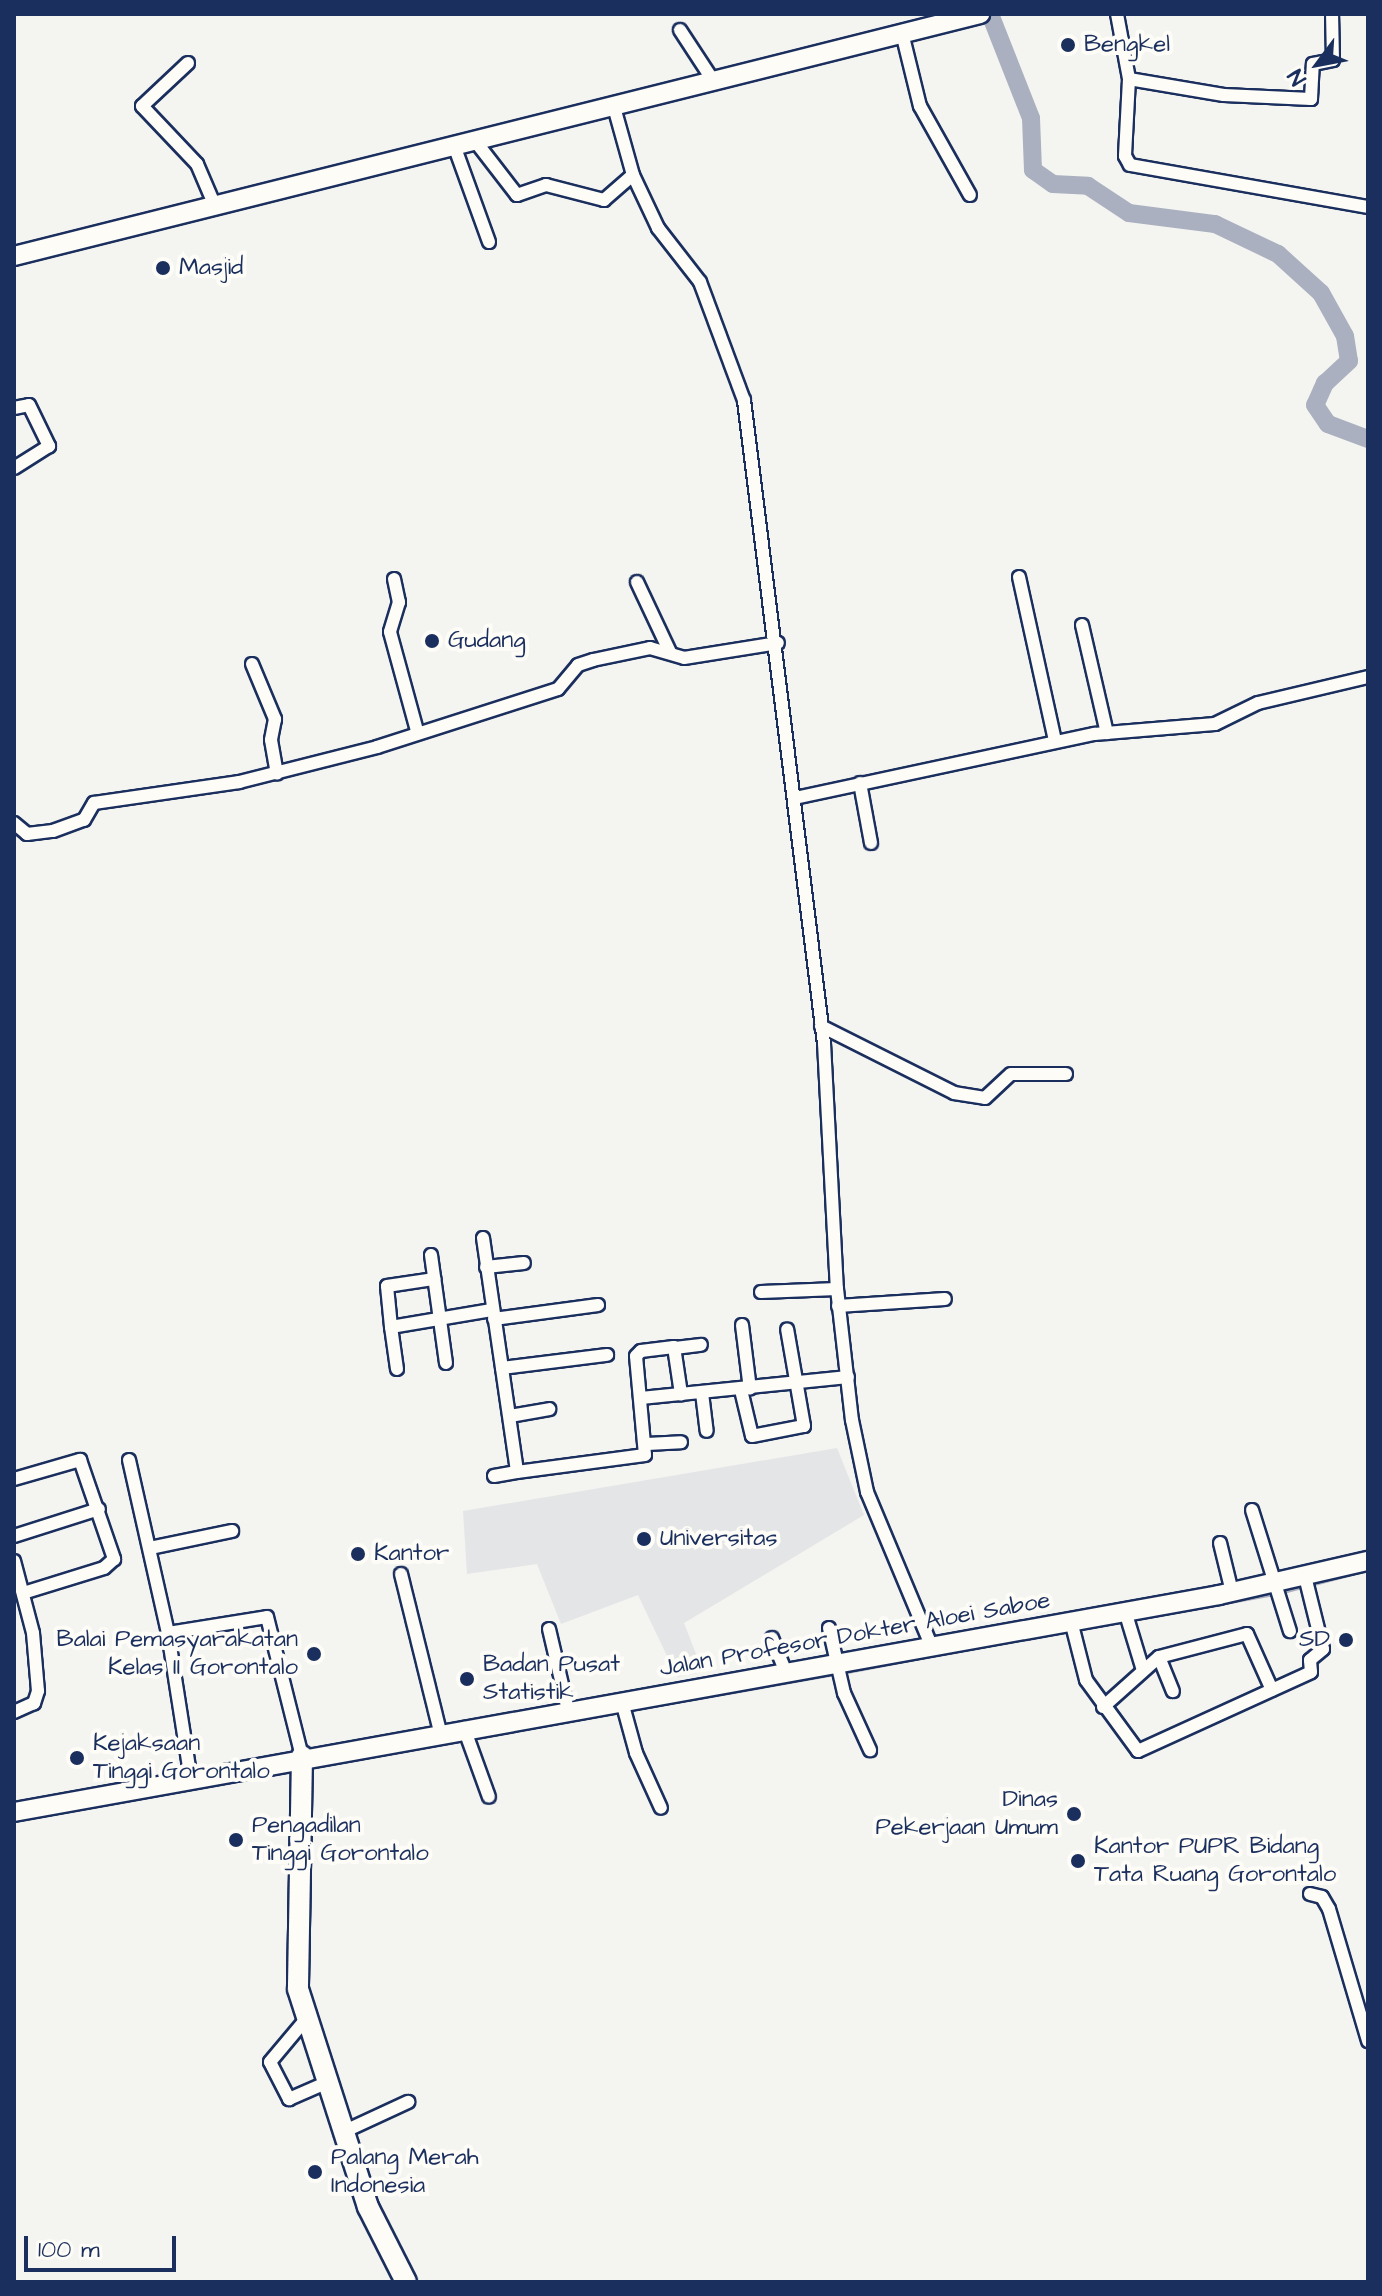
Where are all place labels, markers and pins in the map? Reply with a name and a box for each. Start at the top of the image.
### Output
place label: Bengkel [1084,31,1170,59]
marker: Bengkel [1059,36,1077,54]
place label: Masjid [179,254,243,282]
marker: Masjid [154,259,172,277]
place label: Gudang [448,627,526,655]
marker: Gudang [423,632,441,650]
place label: Universitas [660,1525,777,1553]
marker: Universitas [635,1530,653,1548]
place label: Kantor [374,1540,449,1568]
marker: Kantor [349,1545,367,1563]
place label: Balai Pemasyarakatan Kelas II Gorontalo [57,1626,298,1682]
place label: SD [1299,1626,1330,1654]
marker: SD [1337,1631,1355,1649]
marker: Balai Pemasyarakatan Kelas II Gorontalo [305,1645,323,1663]
place label: Badan Pusat Statistik [483,1651,620,1707]
marker: Badan Pusat Statistik [458,1670,476,1688]
place label: Kejaksaan Tinggi Gorontalo [93,1730,270,1786]
marker: Kejaksaan Tinggi Gorontalo [68,1749,86,1767]
place label: Dinas Pekerjaan Umum [875,1786,1058,1842]
marker: Dinas Pekerjaan Umum [1065,1805,1083,1823]
place label: Pengadilan Tinggi Gorontalo [252,1812,429,1868]
marker: Pengadilan Tinggi Gorontalo [227,1831,245,1849]
place label: Kantor PUPR Bidang Tata Ruang Gorontalo [1094,1833,1336,1889]
marker: Kantor PUPR Bidang Tata Ruang Gorontalo [1069,1852,1087,1870]
place label: Palang Merah Indonesia [331,2144,479,2200]
marker: Palang Merah Indonesia [306,2163,324,2181]

